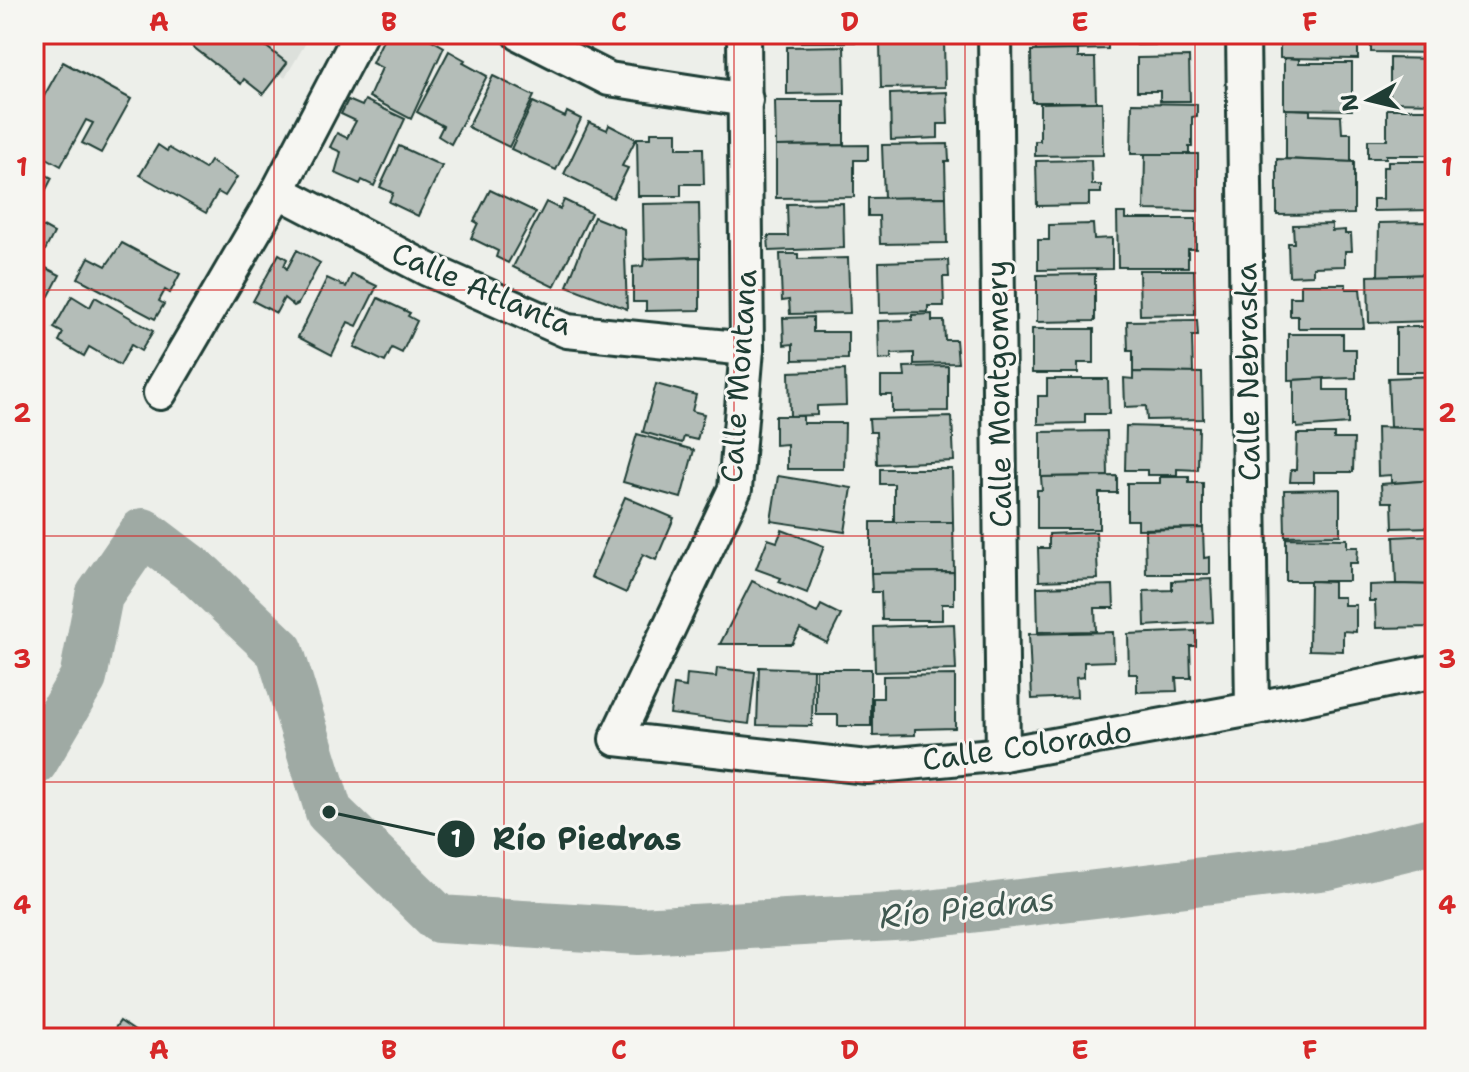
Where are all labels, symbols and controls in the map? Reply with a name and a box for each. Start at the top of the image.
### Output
text: A [149,4,169,39]
text: B [381,4,397,39]
text: C [611,4,627,39]
text: D [841,4,859,39]
text: E [1071,4,1089,39]
text: F [1302,4,1318,39]
north arrow [1329,60,1409,140]
text: N [1334,92,1365,113]
text: 1 [16,149,28,184]
text: 1 [1441,149,1453,184]
street label: Calle Atlanta [386,232,579,345]
street label: Calle Montgomery [976,260,1021,528]
street label: Calle Nebraska [1225,262,1270,482]
street label: Calle Montana [711,267,766,484]
text: 2 [13,395,31,430]
text: 2 [1438,395,1456,430]
text: 3 [13,641,31,676]
text: 3 [1438,641,1456,676]
street label: Calle Colorado [920,711,1134,780]
callout: Río Piedras [436,811,698,867]
text: Río Piedras [492,817,682,860]
text: 1 [451,823,461,855]
water label: Río Piedras [877,877,1057,938]
text: 4 [13,887,31,922]
text: 4 [1438,887,1456,922]
text: A [149,1032,169,1067]
text: B [381,1032,397,1067]
text: C [611,1032,627,1067]
text: D [841,1032,859,1067]
text: E [1071,1032,1089,1067]
text: F [1302,1032,1318,1067]

